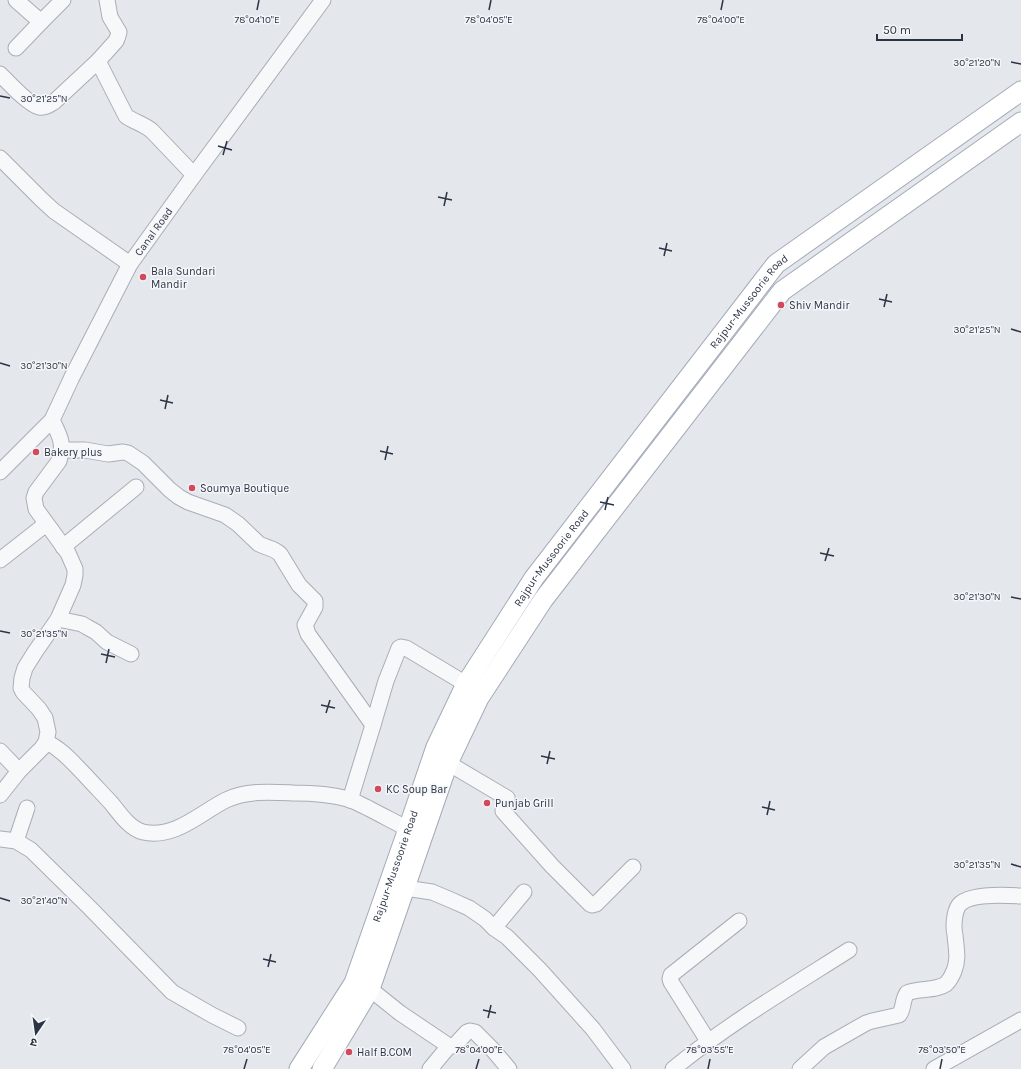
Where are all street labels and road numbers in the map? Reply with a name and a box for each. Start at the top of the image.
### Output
street label: Canal Road [132,205,176,259]
street label: Rajpur-Mussoorie Road [707,252,790,351]
street label: Rajpur-Mussoorie Road [511,507,592,609]
street label: Rajpur-Mussoorie Road [370,809,421,924]

